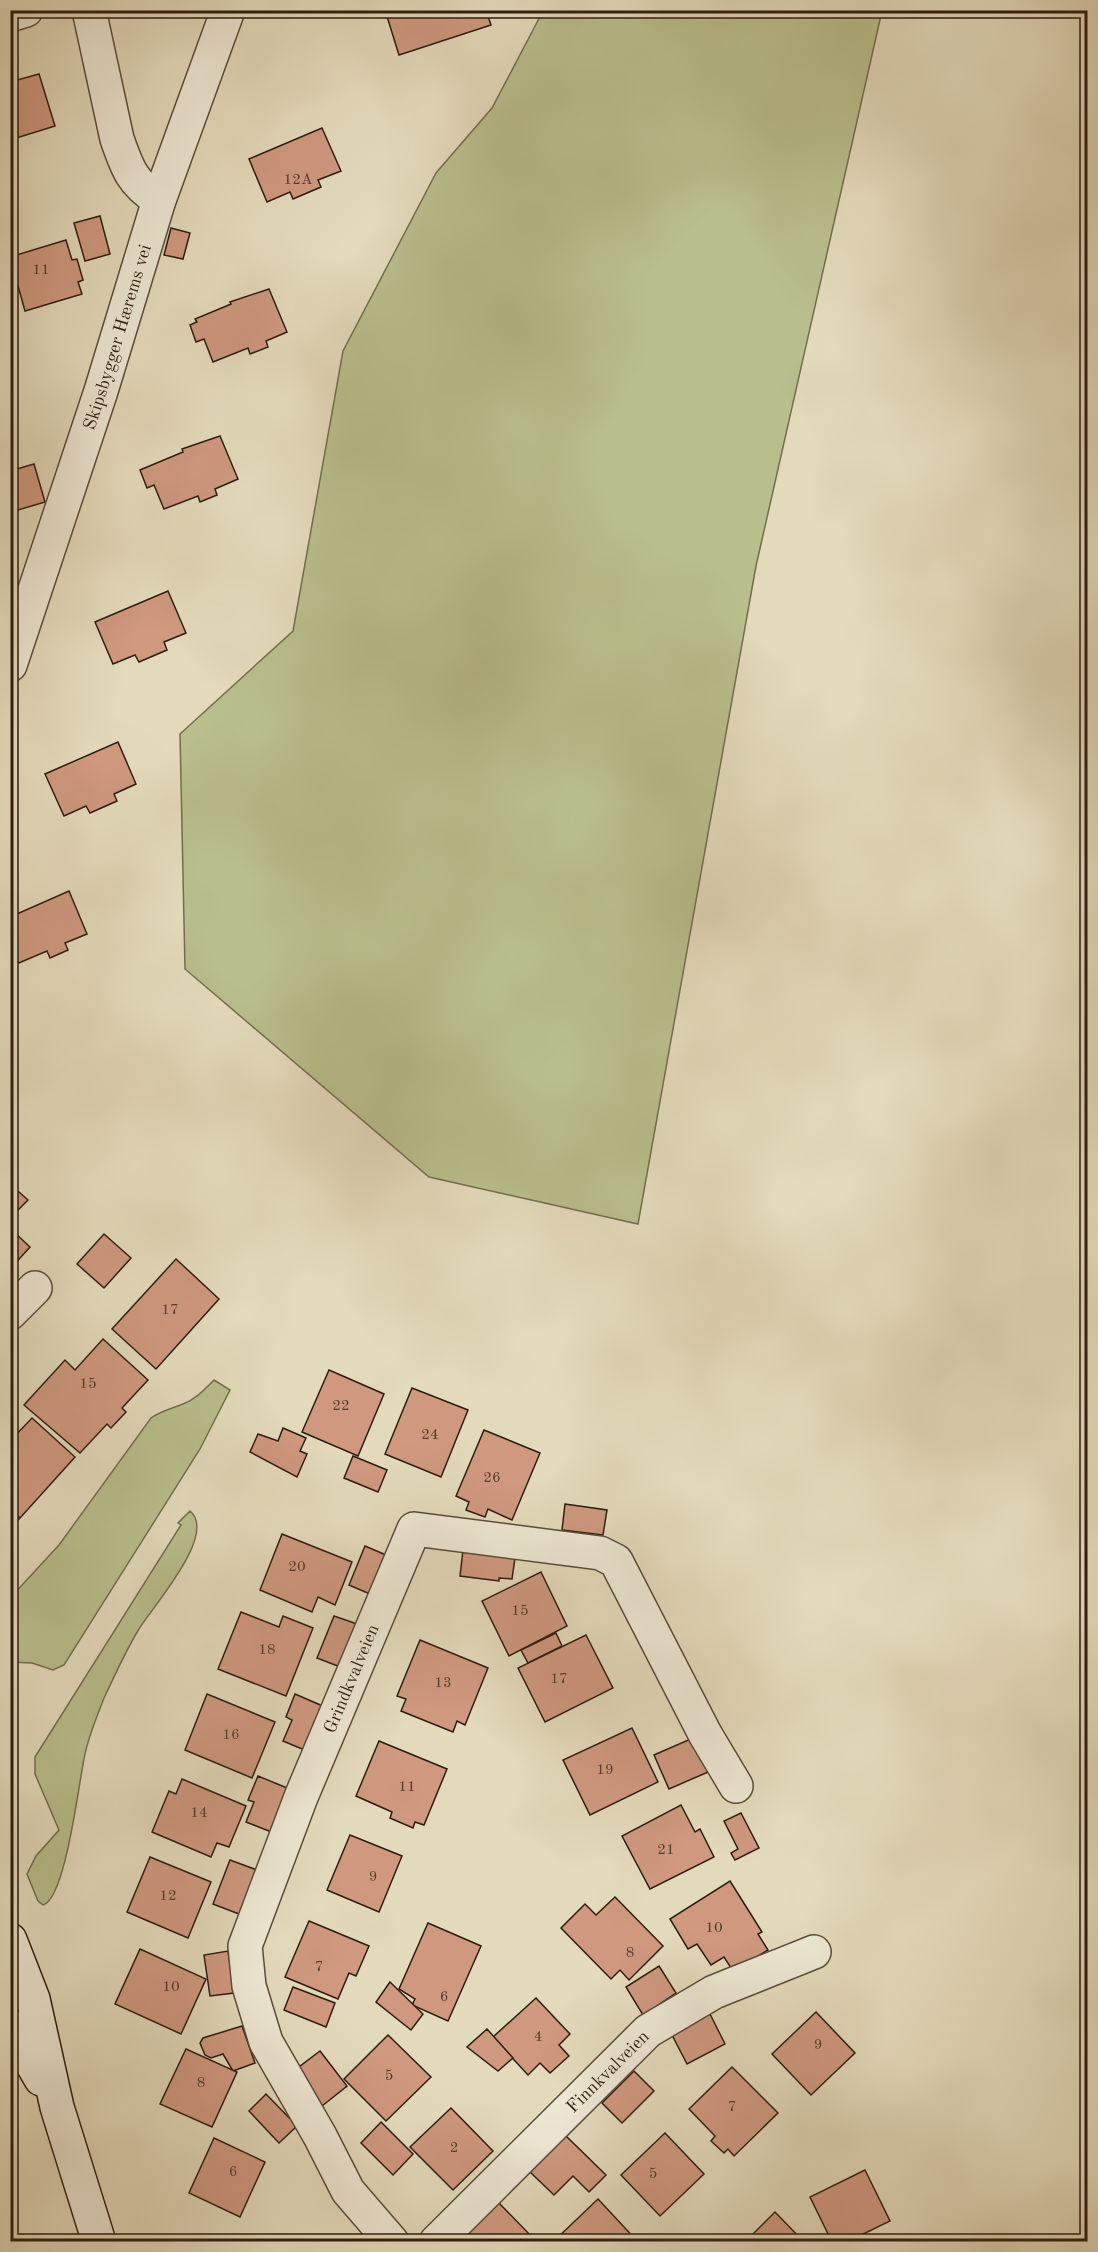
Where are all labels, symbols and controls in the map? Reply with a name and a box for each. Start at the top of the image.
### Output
house number: 12A [284,173,313,188]
street label: Skipsbygger Hærems vei [81,242,155,432]
house number: 11 [32,263,50,278]
house number: 17 [161,1303,179,1318]
house number: 15 [79,1377,97,1392]
house number: 22 [332,1399,350,1414]
house number: 24 [421,1428,439,1443]
house number: 26 [483,1471,501,1486]
house number: 20 [288,1560,306,1575]
house number: 15 [511,1604,529,1619]
street label: Grindkvalveien [321,1622,383,1736]
house number: 18 [258,1643,276,1658]
house number: 17 [550,1672,568,1687]
house number: 13 [434,1676,452,1691]
house number: 16 [222,1728,240,1743]
house number: 19 [596,1763,614,1778]
house number: 11 [398,1780,416,1795]
house number: 14 [190,1806,208,1821]
house number: 21 [657,1843,675,1858]
house number: 9 [369,1870,377,1885]
house number: 12 [159,1889,177,1904]
house number: 10 [705,1921,723,1936]
house number: 8 [626,1946,634,1961]
house number: 7 [315,1960,323,1975]
house number: 10 [162,1980,180,1995]
house number: 6 [440,1990,448,2005]
street label: Finnkvalveien [563,2027,653,2117]
house number: 4 [534,2030,542,2045]
house number: 9 [814,2038,822,2053]
house number: 5 [385,2069,393,2084]
house number: 8 [197,2076,205,2091]
house number: 7 [728,2100,736,2115]
house number: 2 [450,2141,458,2156]
house number: 6 [229,2165,237,2180]
house number: 5 [649,2167,657,2182]

